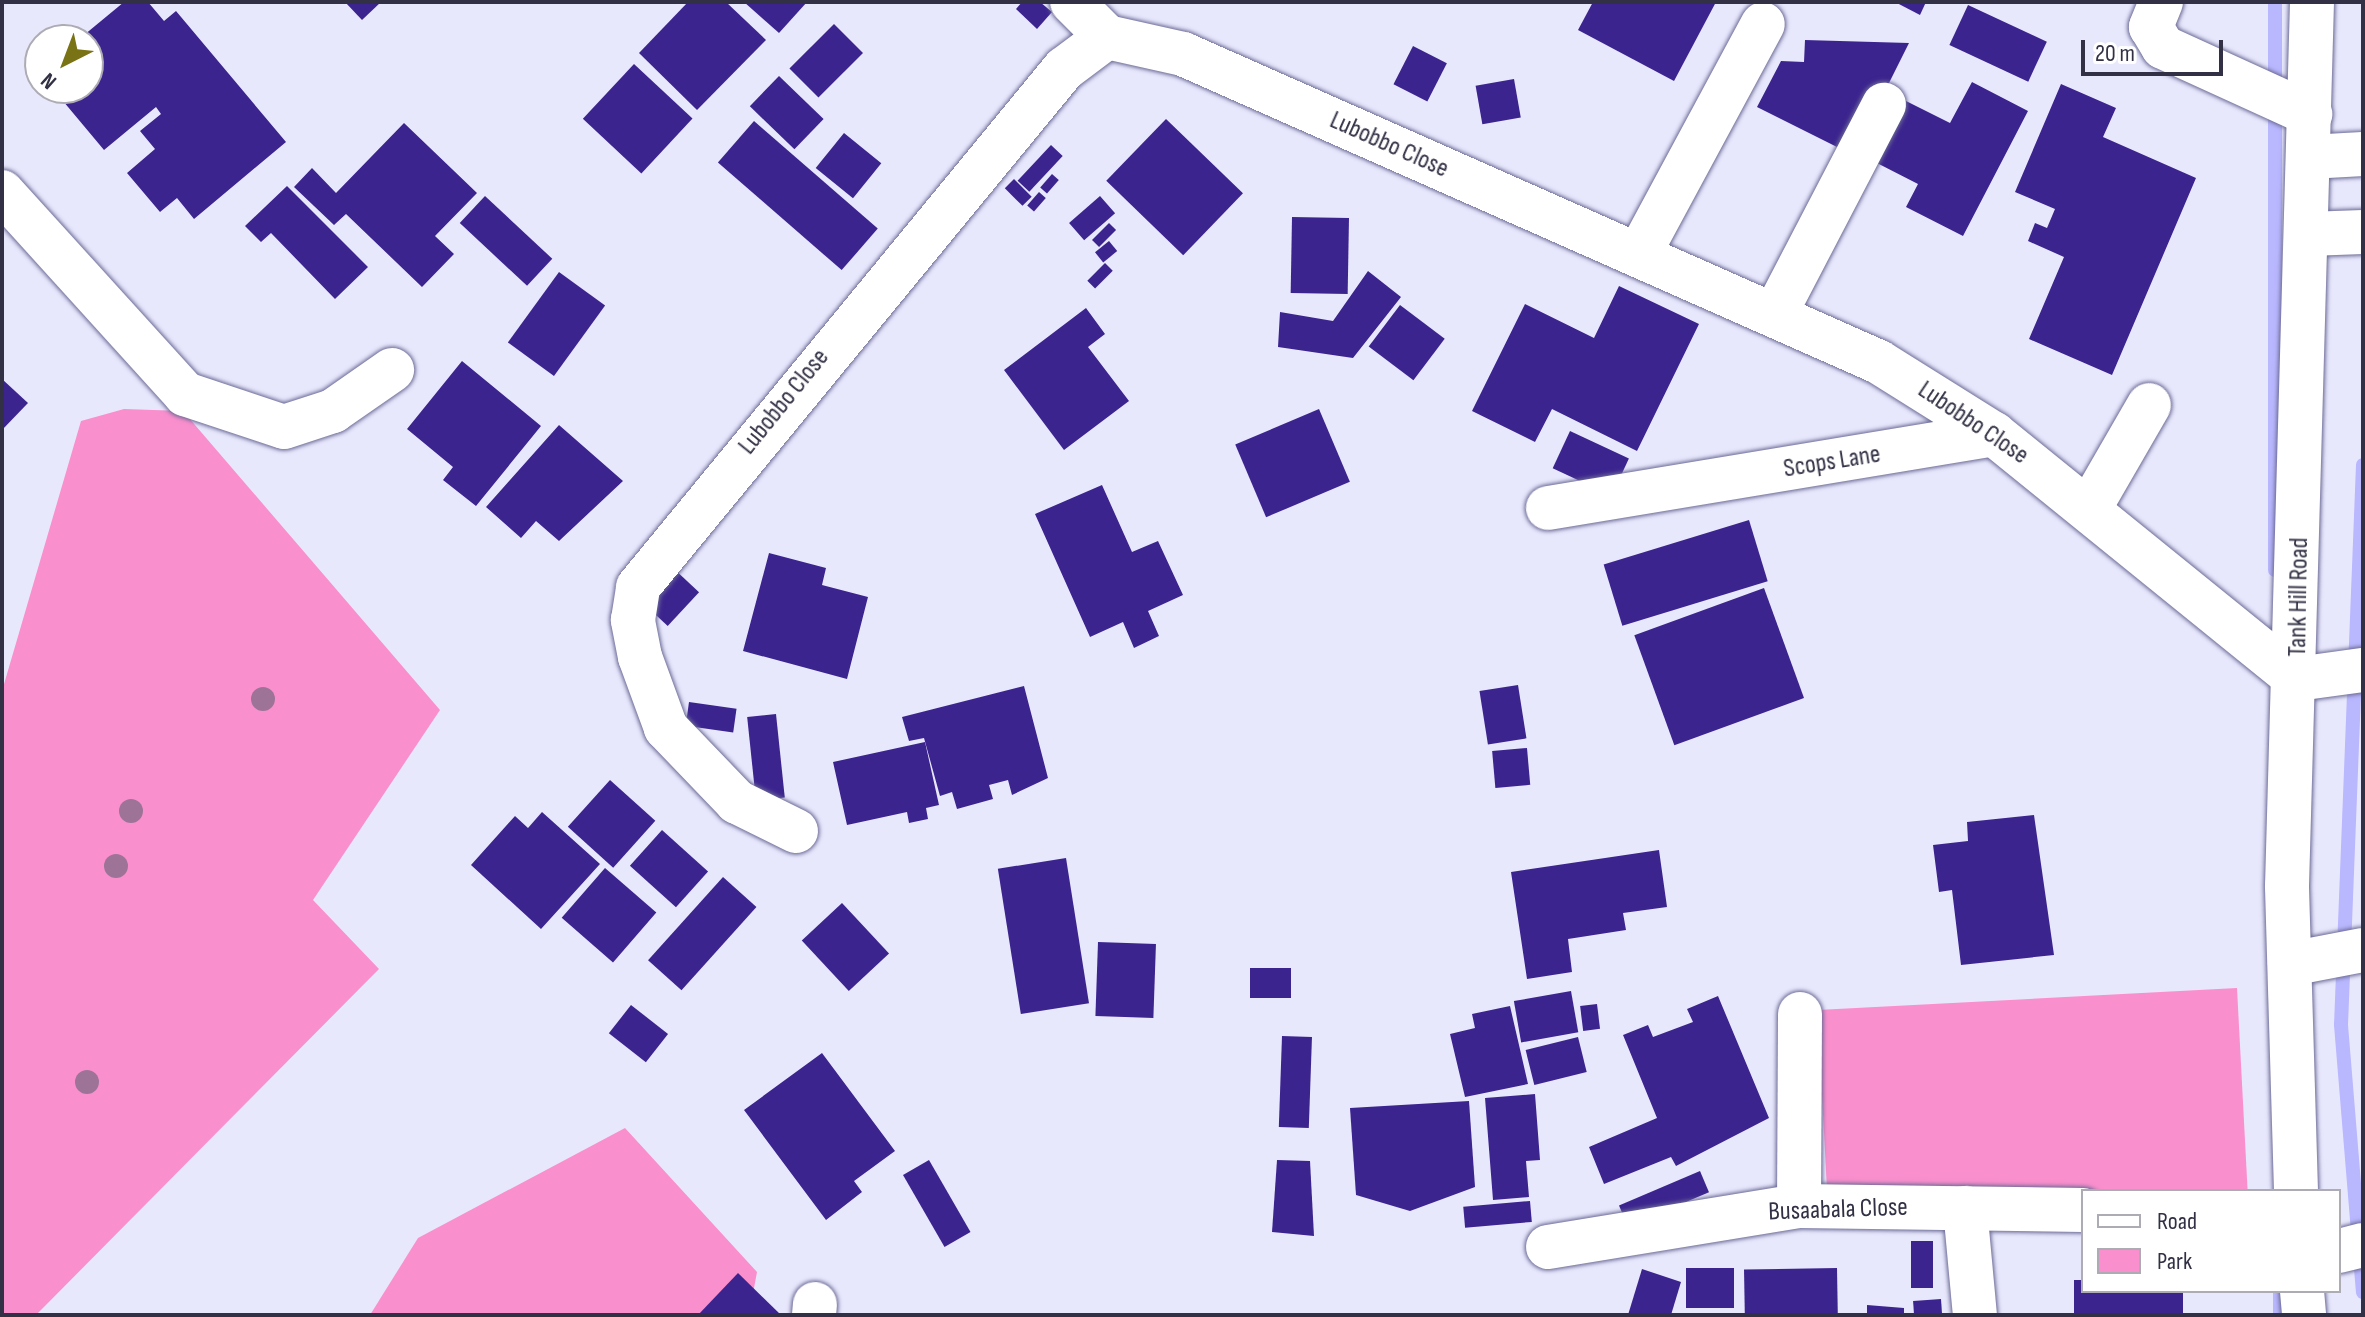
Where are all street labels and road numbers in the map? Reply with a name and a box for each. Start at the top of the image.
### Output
street label: Lubobbo Close [1325,105,1453,185]
street label: Lubobbo Close [732,343,836,461]
street label: Lubobbo Close [1912,375,2034,471]
street label: Scops Lane [1781,439,1883,485]
street label: Tank Hill Road [2282,537,2316,657]
street label: Busaabala Close [1768,1192,1908,1228]

